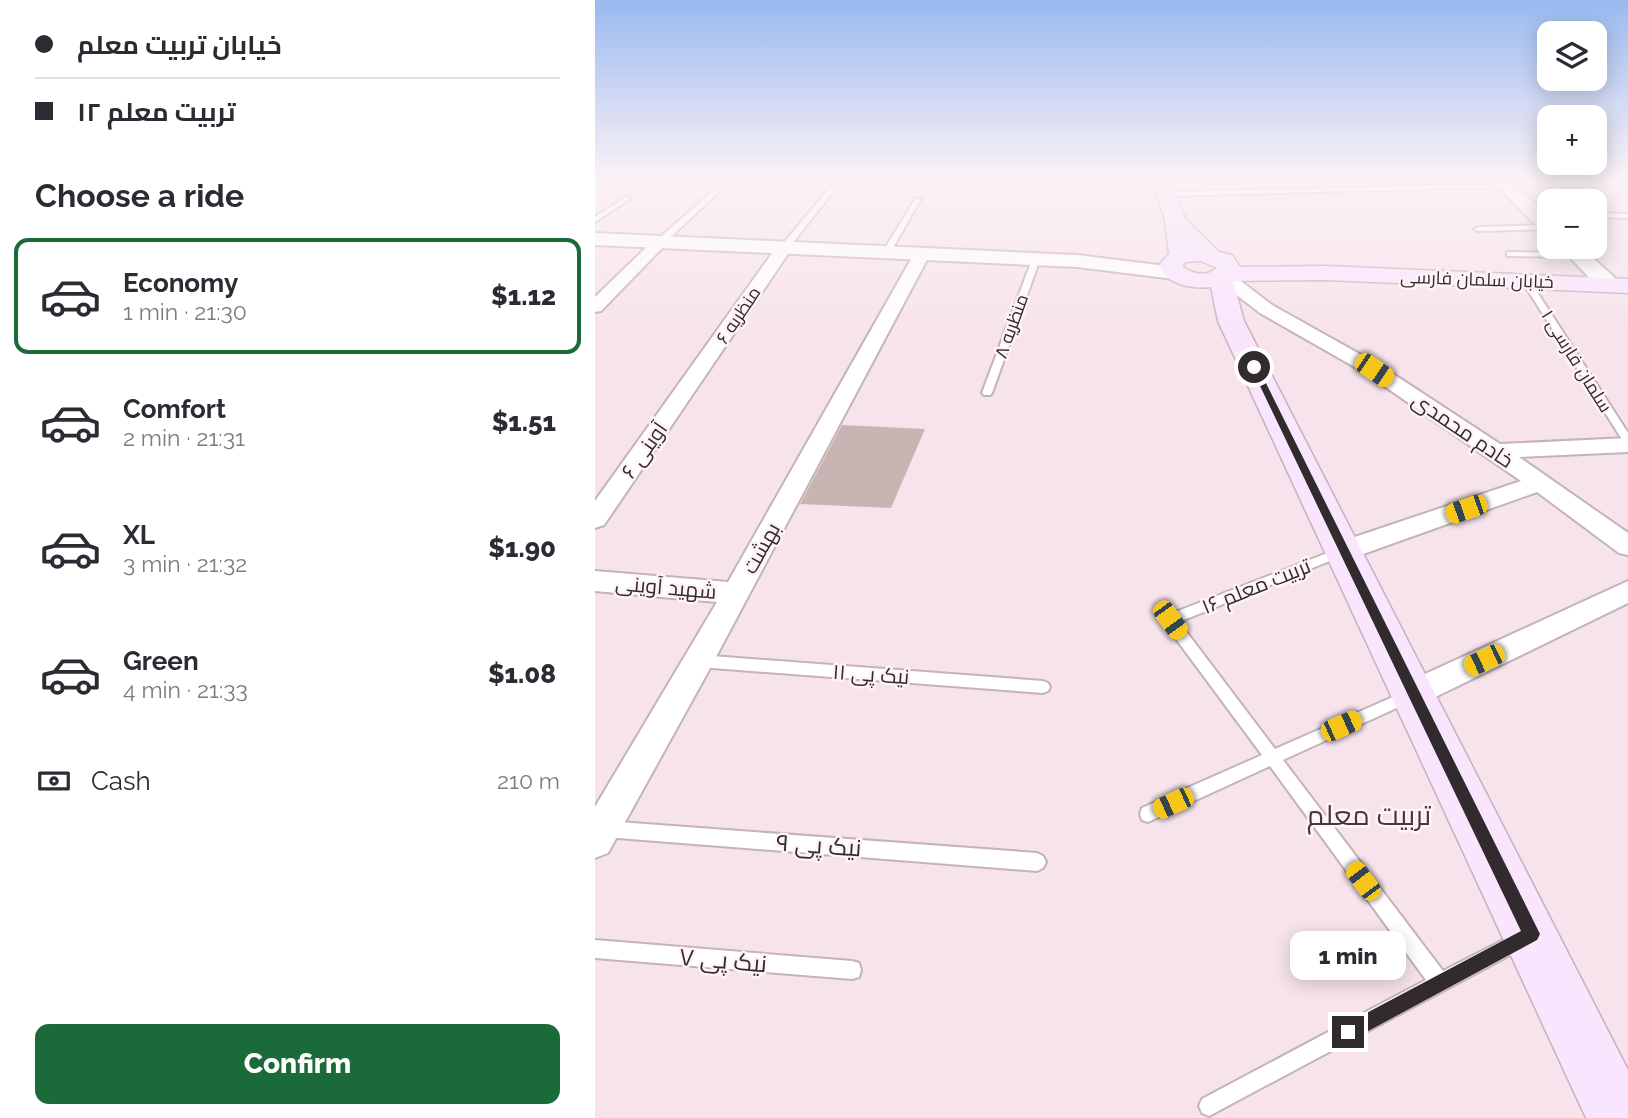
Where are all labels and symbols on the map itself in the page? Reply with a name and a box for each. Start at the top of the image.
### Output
street label: خیابان سلمان فارسی [1400,266,1554,293]
street label: منظریه ۶ [711,283,765,348]
street label: منظریه ۸ [990,291,1033,361]
street label: سلمان فارسی ۱ [1536,306,1617,416]
car [1351,350,1398,390]
route start [1238,351,1270,383]
street label: خادم محمدی [1406,387,1518,475]
street label: آوینی ۶ [616,417,673,483]
car [1443,492,1490,526]
street label: بهشت [737,518,786,578]
street label: تربیت معلم ۱۶ [1198,553,1315,621]
street label: شهید آوینی [614,570,718,605]
car [1150,597,1191,643]
car [1461,641,1508,679]
street label: نیک پی ۱۱ [832,659,910,691]
car [1318,708,1365,744]
car [1150,785,1197,821]
district label: تربیت معلم [1307,799,1432,835]
street label: نیک پی ۹ [775,828,863,864]
car [1342,858,1385,904]
callout: 1 min [1290,930,1406,979]
street label: نیک پی ۷ [678,942,768,980]
route end [1332,1016,1364,1048]

